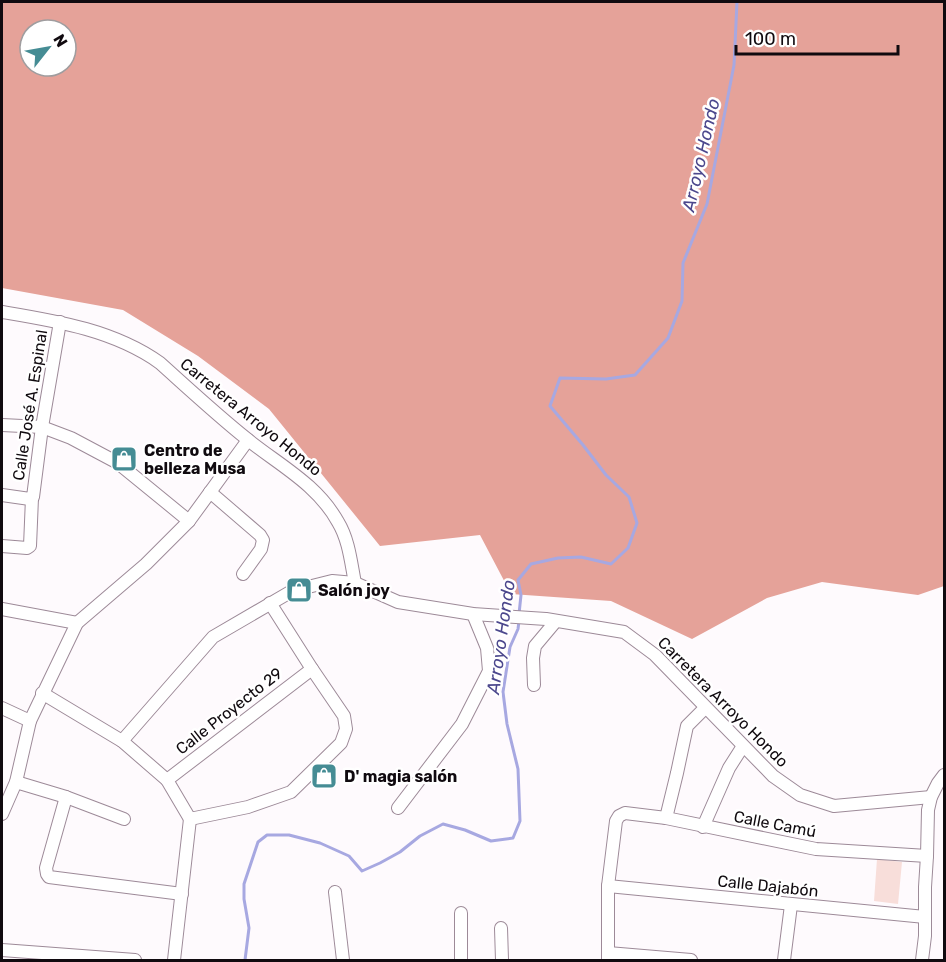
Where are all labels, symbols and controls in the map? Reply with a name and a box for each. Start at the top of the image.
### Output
north arrow [18,18,78,78]
scale bar [736,18,898,56]
text: 100 m [745,28,796,50]
text: N [49,31,72,50]
water label: Arroyo Hondo [677,96,725,215]
street label: Calle José A. Espinal [9,328,51,482]
street label: Carretera Arroyo Hondo [177,354,325,480]
place label: Centro de belleza Musa [144,441,246,478]
shop icon: Centro de belleza Musa [109,444,139,474]
shop icon: Salón joy [284,575,314,605]
water label: Arroyo Hondo [482,578,520,697]
place label: Salón joy [318,581,390,600]
street label: Carretera Arroyo Hondo [654,633,792,771]
street label: Calle Proyecto 29 [172,664,286,758]
shop icon: D' magia salón [309,761,339,791]
place label: D' magia salón [344,767,457,786]
street label: Calle Camú [732,807,818,841]
street label: Calle Dajabón [717,871,819,901]

